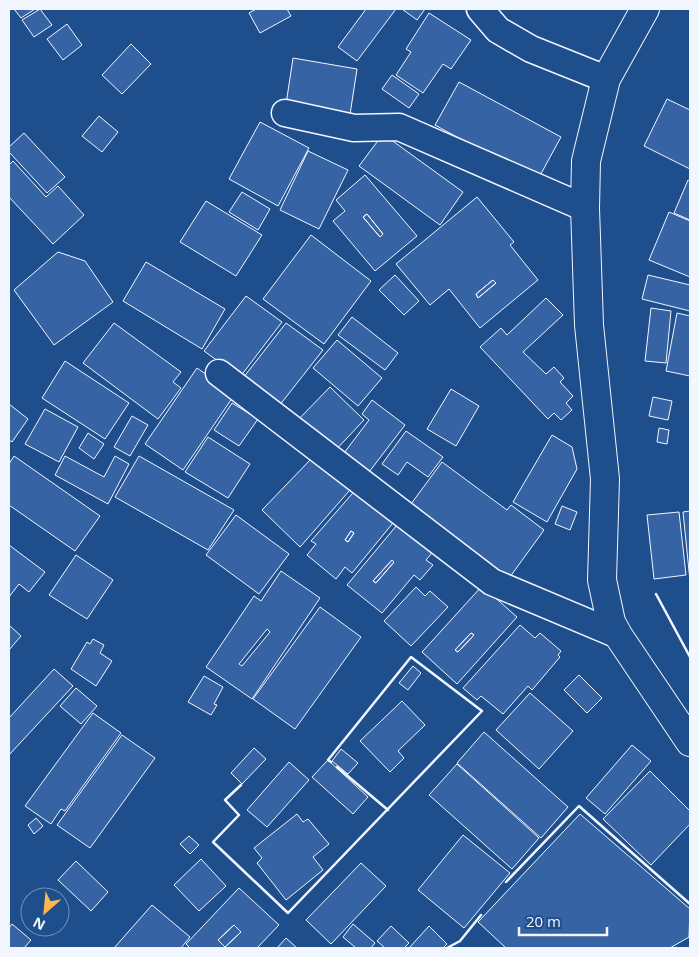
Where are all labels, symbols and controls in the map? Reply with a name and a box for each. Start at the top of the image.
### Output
north arrow [20,887,70,937]
scale bar [519,904,606,936]
text: 20 m [526,911,561,931]
text: N [29,913,48,935]

